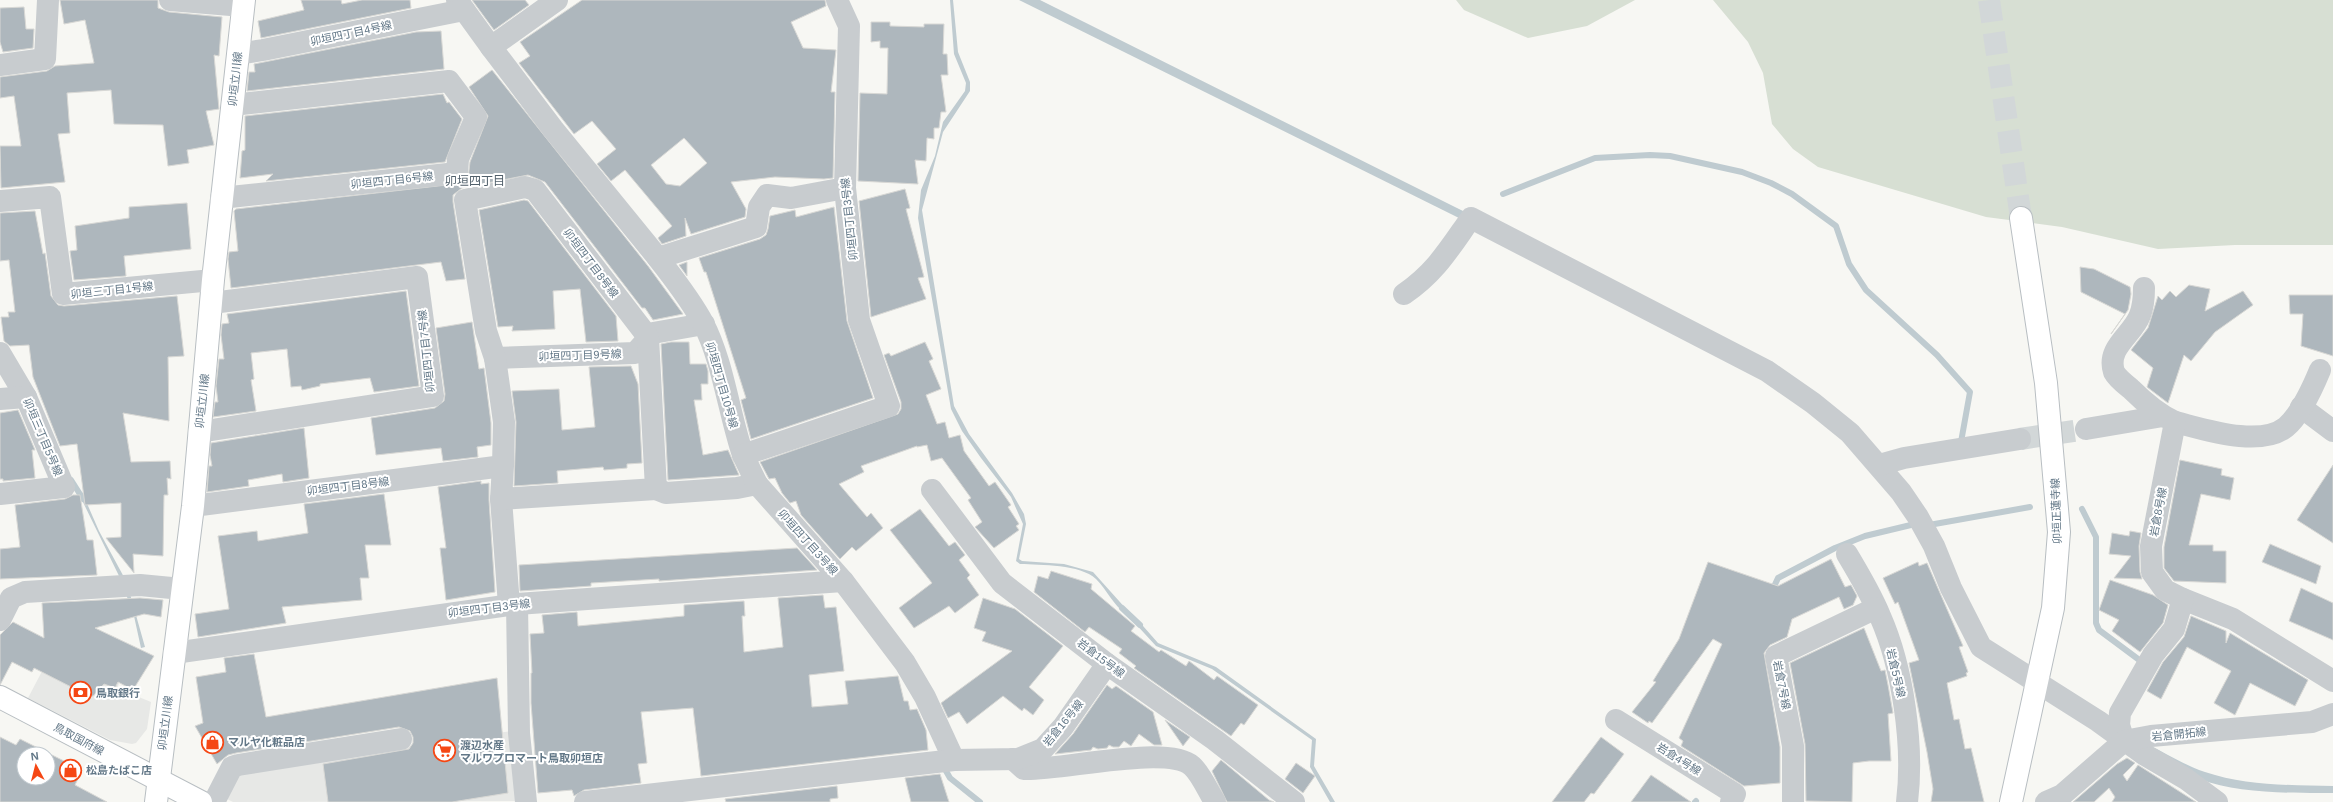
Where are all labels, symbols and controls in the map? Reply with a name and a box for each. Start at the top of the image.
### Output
street label: 卯垣四丁目4号線 [309,18,393,48]
street label: 卯垣立川線 [226,51,244,107]
street label: 卯垣四丁目6号線 [350,170,434,190]
district label: 卯垣四丁目 [445,174,505,188]
street label: 卯垣四丁目3号線 [839,177,859,261]
street label: 卯垣四丁目8号線 [561,226,621,300]
street label: 卯垣三丁目1号線 [70,280,154,300]
street label: 卯垣四丁目7号線 [416,309,436,393]
street label: 卯垣四丁目10号線 [704,340,740,430]
street label: 卯垣四丁目9号線 [538,348,622,362]
street label: 卯垣立川線 [193,373,211,429]
street label: 卯垣三丁目5号線 [21,396,65,478]
street label: 卯垣四丁目8号線 [306,475,390,497]
street label: 卯垣正蓮寺線 [2049,478,2063,544]
street label: 岩倉8号線 [2147,486,2169,538]
street label: 卯垣四丁目3号線 [776,507,840,577]
street label: 卯垣四丁目3号線 [447,597,531,619]
street label: 岩倉15号線 [1075,636,1127,680]
street label: 岩倉5号線 [1885,647,1907,699]
street label: 岩倉7号線 [1771,659,1793,711]
bank icon: 鳥取銀行 [67,680,93,706]
place label: 鳥取銀行 [96,687,140,699]
street label: 卯垣立川線 [156,695,174,751]
street label: 岩倉16号線 [1041,697,1085,749]
street label: 鳥取国府線 [52,721,106,757]
street label: 岩倉開拓線 [2151,725,2207,743]
shop icon: マルヤ化粧品店 [200,729,226,755]
place label: マルヤ化粧品店 [228,736,305,748]
supermarket icon: 渡辺水産 マルワプロマート鳥取卯垣店 [431,738,457,764]
place label: 渡辺水産 マルワプロマート鳥取卯垣店 [460,739,603,764]
street label: 岩倉4号線 [1655,741,1703,777]
north arrow [16,746,56,786]
text: N [30,750,40,763]
shop icon: 松島たばこ店 [58,757,84,783]
place label: 松島たばこ店 [86,764,152,776]

